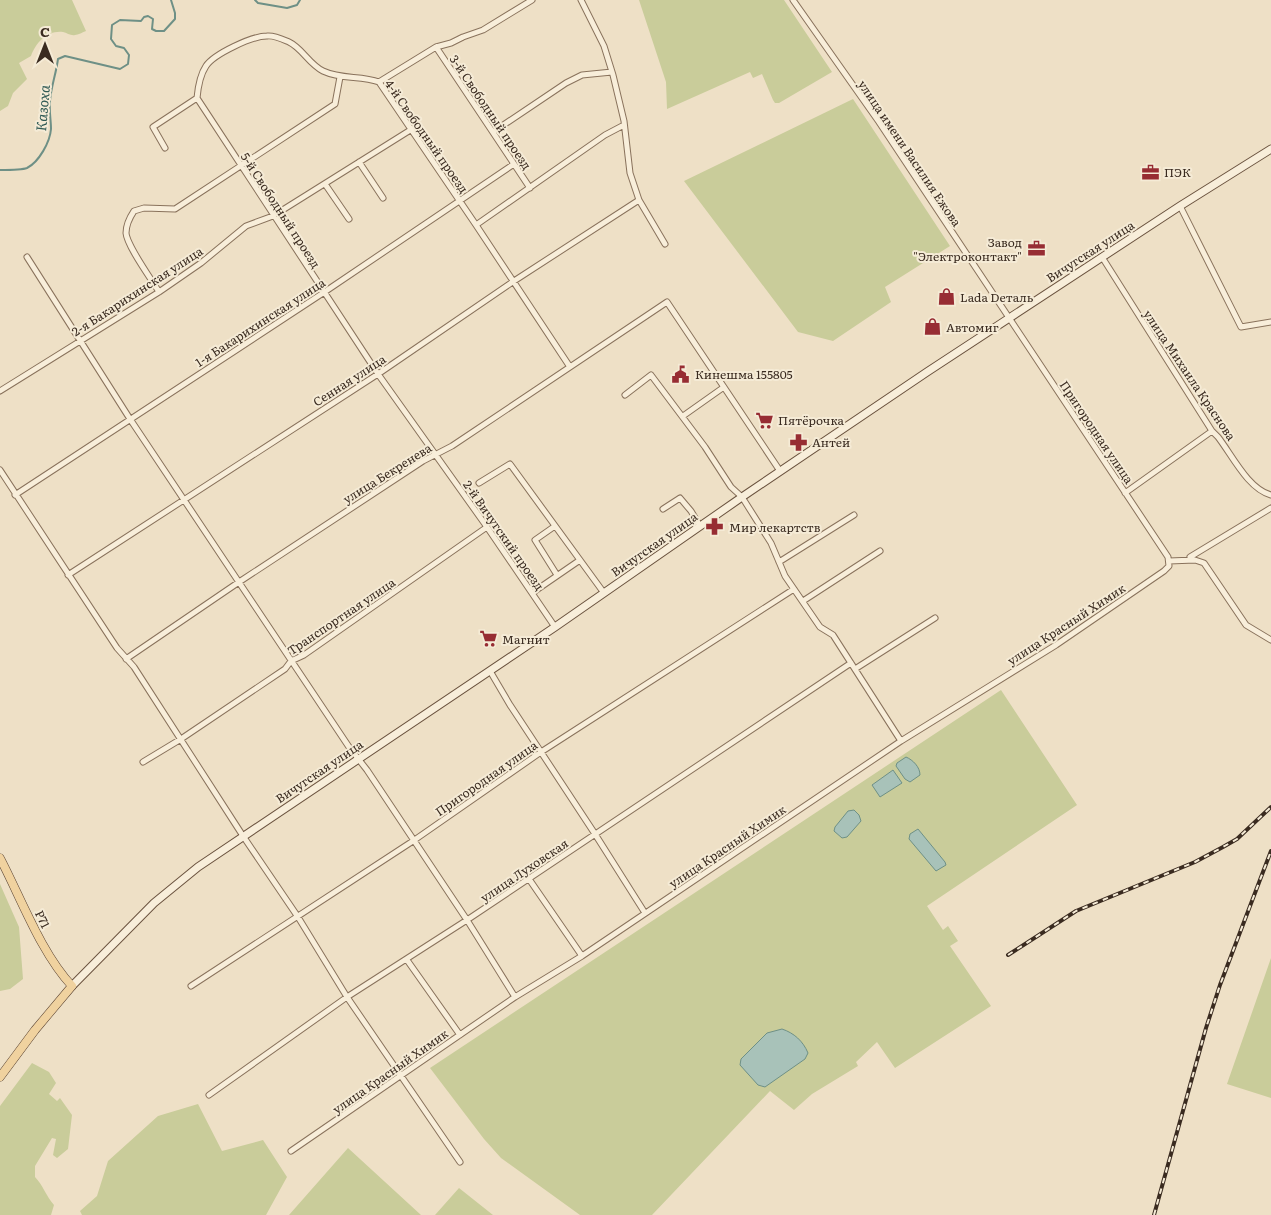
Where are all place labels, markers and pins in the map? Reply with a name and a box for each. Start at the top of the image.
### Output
office icon: ПЭК [1140,162,1160,182]
place label: ПЭК [1164,163,1191,181]
place label: Завод "Электроконтакт" [913,233,1022,265]
office icon: Завод "Электроконтакт" [1026,239,1046,259]
shop icon: Lada Dеталь [936,287,956,307]
place label: Lada Dеталь [960,288,1034,306]
shop icon: Автомиг [922,317,942,337]
place label: Автомиг [946,318,999,336]
public building icon: Кинешма 155805 [671,364,691,384]
place label: Кинешма 155805 [695,365,793,383]
supermarket icon: Пятёрочка [754,410,774,430]
place label: Пятёрочка [778,411,845,429]
pharmacy icon: Антей [788,432,808,452]
place label: Антей [812,433,850,451]
pharmacy icon: Мир лекартств [705,517,725,537]
place label: Мир лекартств [729,518,821,536]
supermarket icon: Магнит [478,629,498,649]
place label: Магнит [502,630,550,648]

